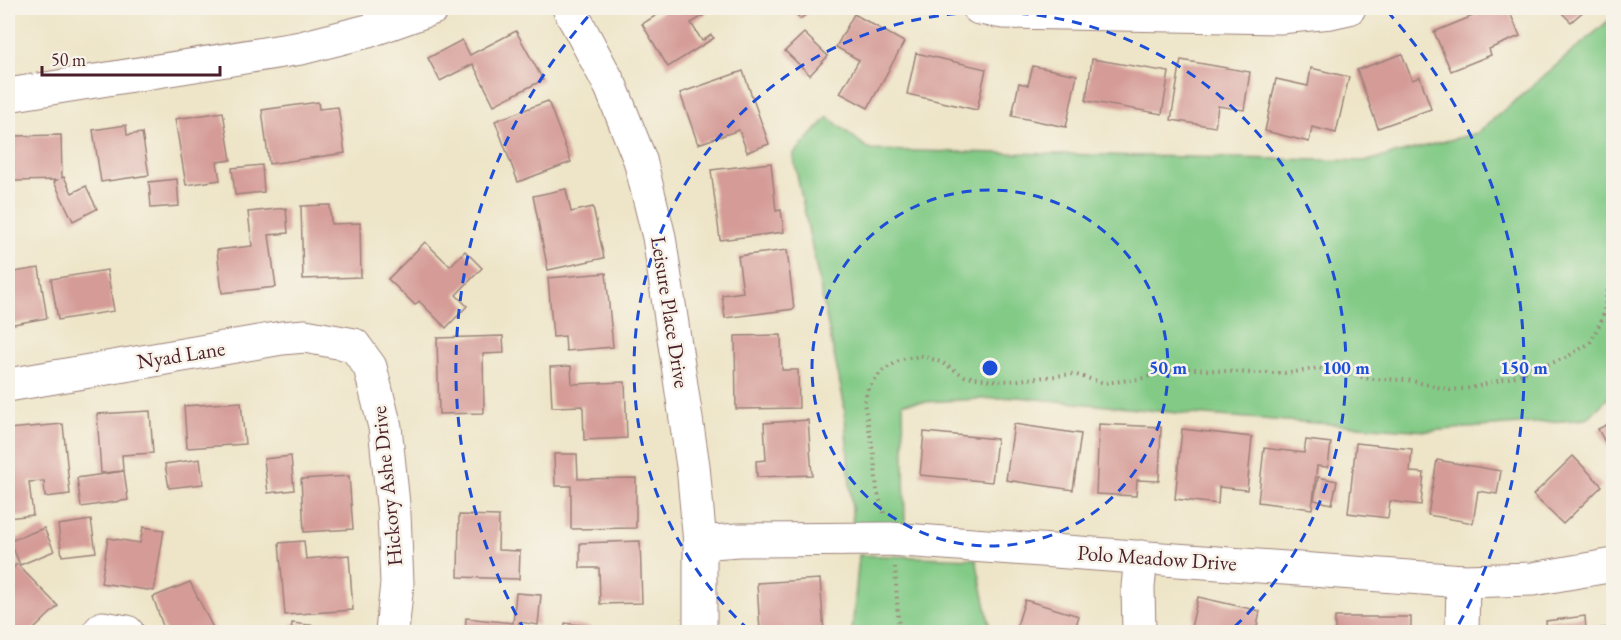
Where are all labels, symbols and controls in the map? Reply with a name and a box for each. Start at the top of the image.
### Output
scale bar [42,39,220,77]
text: 50 m [51,48,86,71]
street label: Leisure Place Drive [645,234,696,390]
street label: Nyad Lane [135,334,227,375]
text: 50 m [1149,356,1187,379]
text: 100 m [1322,356,1370,379]
text: 150 m [1500,356,1548,379]
centre of rings [980,358,1000,378]
street label: Hickory Ashe Drive [365,405,408,567]
street label: Polo Meadow Drive [1077,538,1238,577]

